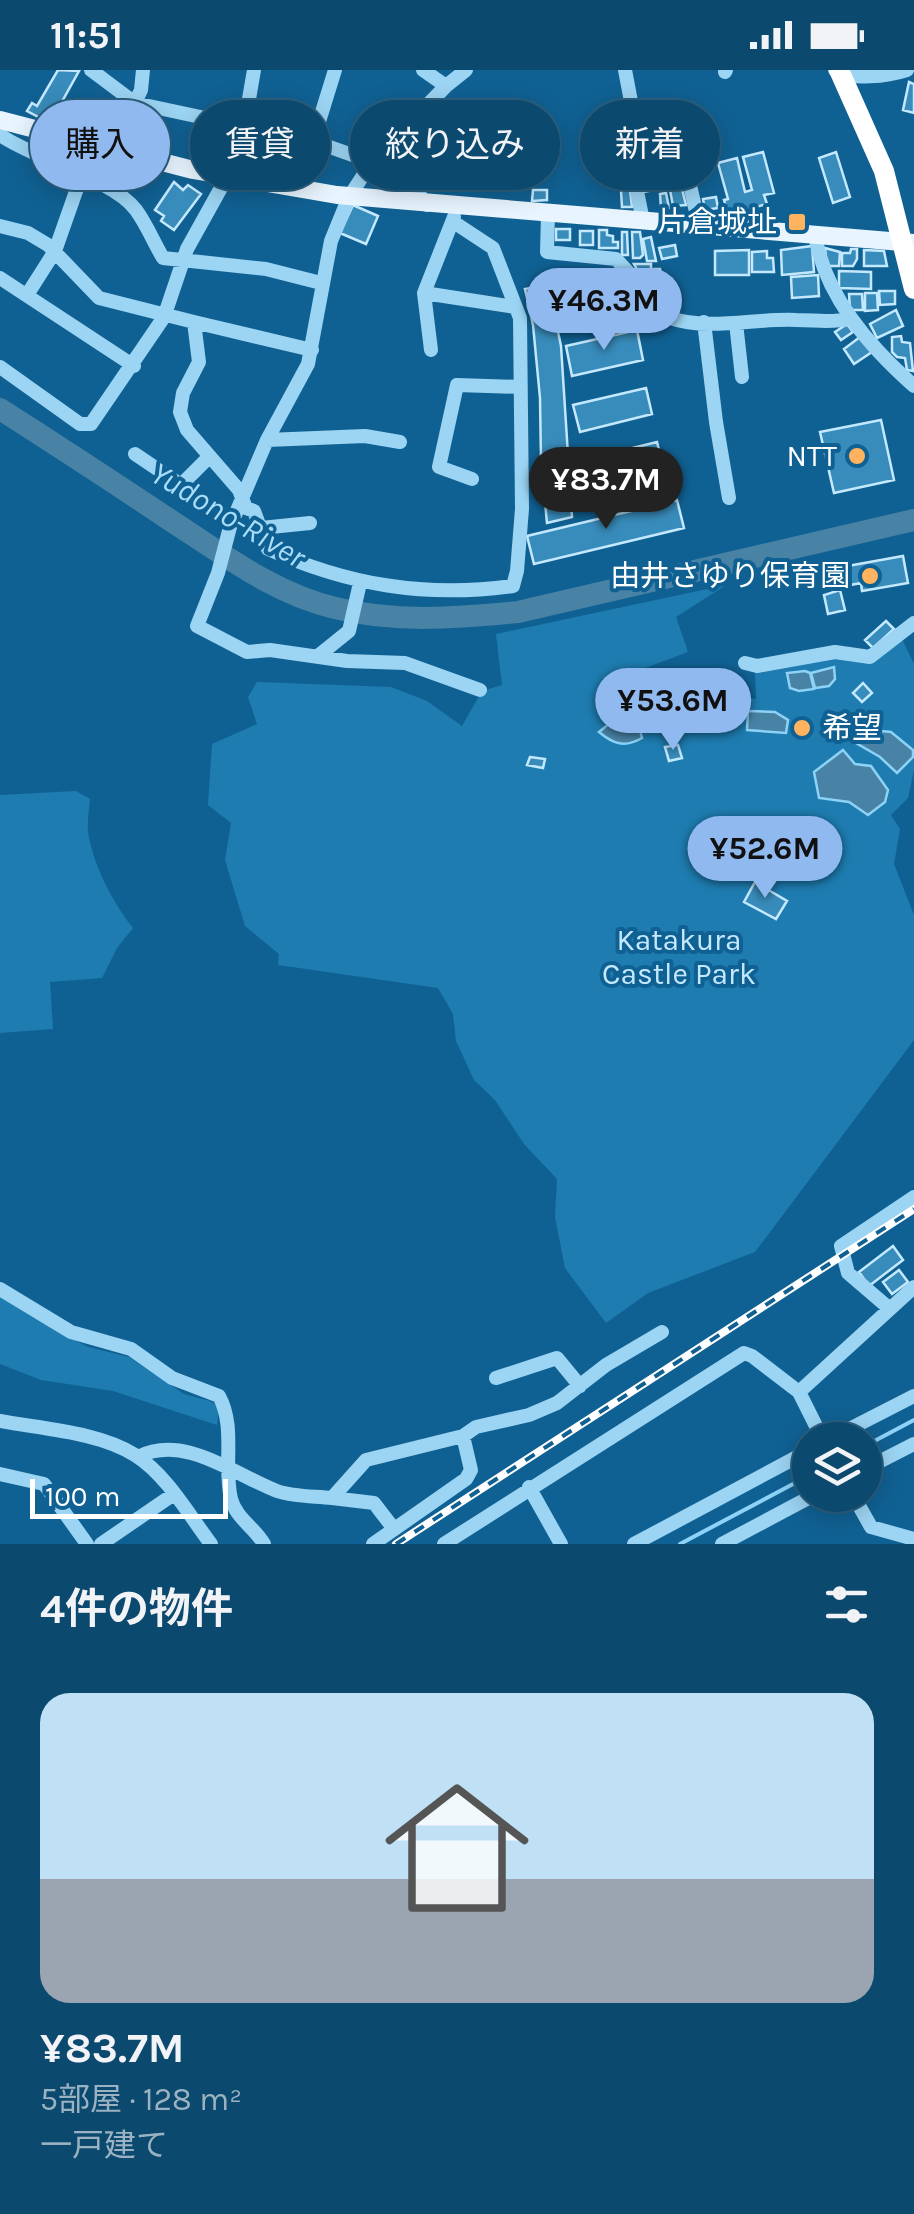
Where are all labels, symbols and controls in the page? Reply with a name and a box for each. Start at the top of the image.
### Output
text: 11:51 [50,13,123,58]
chip: 購入 [30,100,170,190]
chip: 賃貸 [190,100,330,190]
chip: 絞り込み [350,100,560,190]
chip: 新着 [580,100,720,190]
place label: 片倉城址 [657,204,777,240]
marker: 片倉城址 [786,211,808,233]
pin: ¥46.3M [523,268,685,353]
text: ¥46.3M [548,282,660,319]
place label: NTT [786,438,837,474]
marker: NTT [846,445,868,467]
pin: ¥83.7M [525,447,687,532]
water label: Yudono-River [144,454,313,576]
text: ¥83.7M [551,461,661,498]
place label: 由井さゆり保育園 [610,558,850,594]
marker: 由井さゆり保育園 [859,565,881,587]
pin: ¥53.6M [592,668,754,753]
text: ¥53.6M [617,682,729,719]
place label: 希望 [822,710,882,746]
marker: 希望 [791,717,813,739]
pin: ¥52.6M [684,816,846,901]
text: ¥52.6M [709,830,821,867]
park label: Katakura Castle Park [602,922,756,992]
map controls [792,1422,882,1512]
button: layers [792,1422,882,1512]
scale bar [30,1474,228,1518]
text: 100 m [45,1480,120,1513]
icon: filters [819,1577,874,1632]
text: 4件の物件 [40,1584,233,1634]
icon: home [367,1758,547,1938]
text: ¥83.7M [40,2023,185,2073]
text: 5部屋 · 128 m² [40,2081,242,2118]
text: 一戸建て [40,2127,168,2164]

